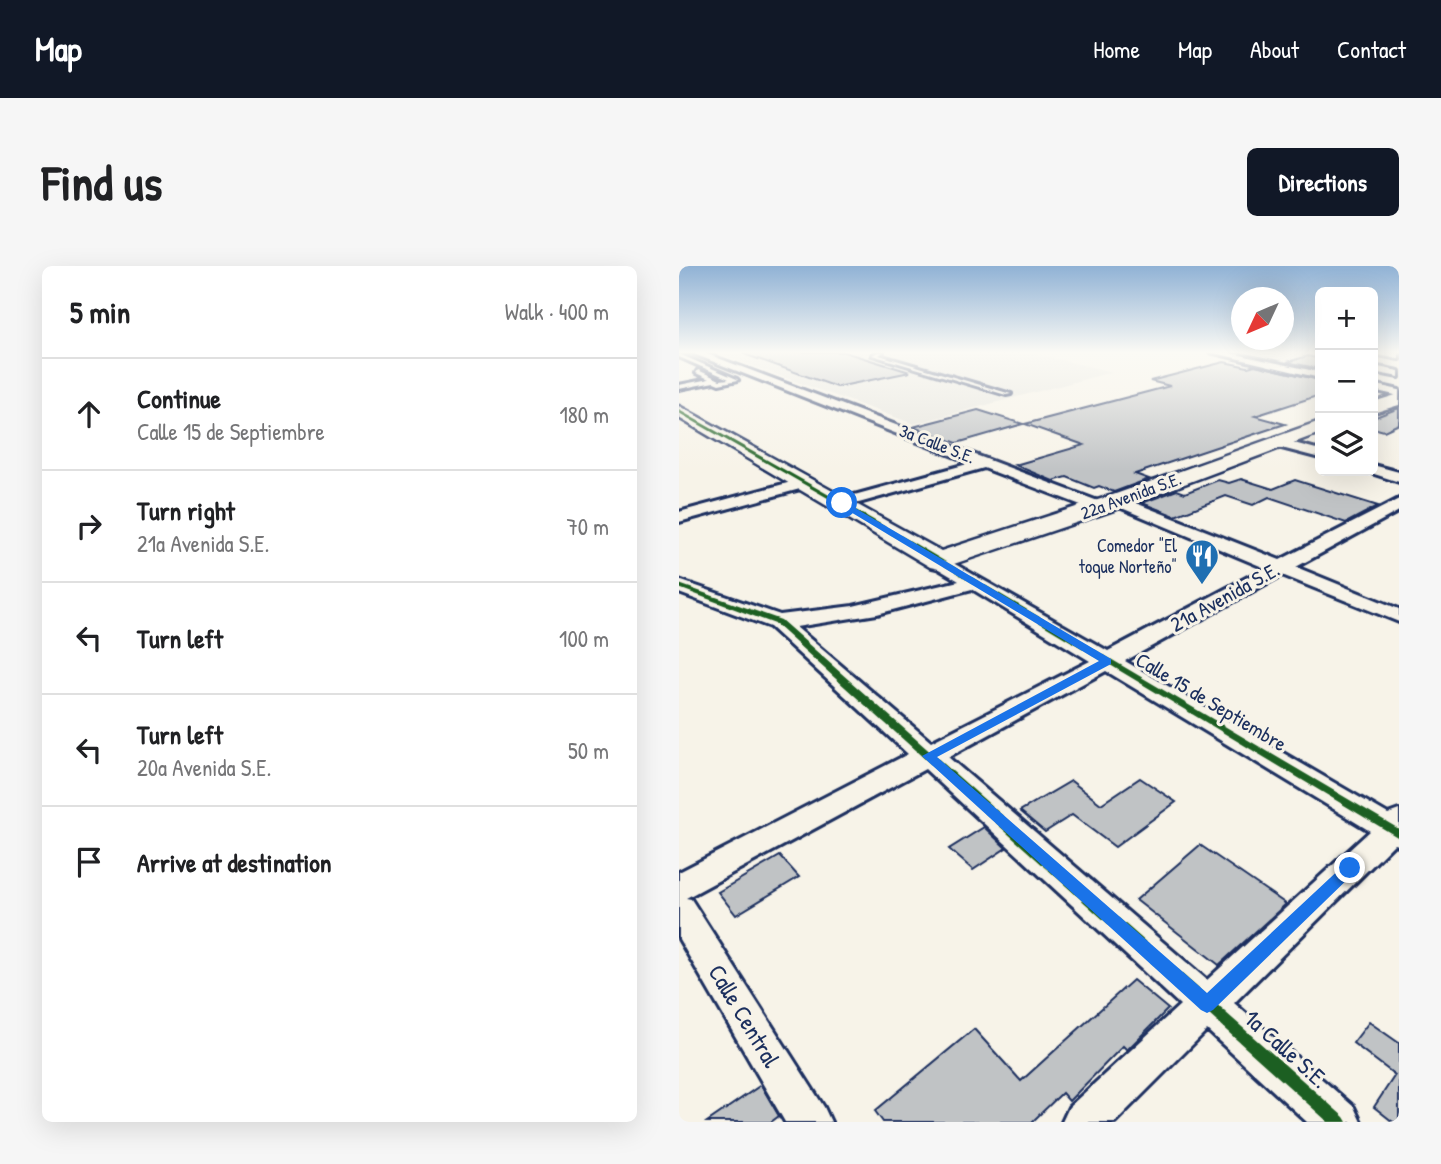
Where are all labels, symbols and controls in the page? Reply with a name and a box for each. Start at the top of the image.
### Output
text: Map [35,27,82,71]
text: Home [1093,33,1140,65]
text: Map [1178,33,1212,65]
text: About [1250,33,1299,65]
text: Contact [1337,33,1406,65]
button: Directions [1247,148,1399,216]
text: Find us [42,149,162,215]
north arrow [1231,287,1294,350]
map controls [1315,287,1378,476]
button: + [1315,287,1378,350]
text: 5 min [70,292,130,332]
text: Walk · 400 m [505,296,609,327]
button: − [1315,350,1378,413]
text: Continue [137,381,221,416]
icon: ahead [70,395,108,433]
text: 180 m [559,399,609,430]
button: layers [1315,413,1378,476]
text: Calle 15 de Septiembre [137,416,325,447]
street label: 3a Calle S.E. [896,418,979,469]
street label: 22a Avenida S.E. [1077,466,1185,525]
route start [826,487,857,518]
text: Turn right [137,493,235,528]
icon: right [70,507,108,545]
text: 70 m [566,511,609,542]
text: 21a Avenida S.E. [137,528,269,559]
place label: Comedor "El toque Norteño" [1079,533,1177,579]
restaurant icon: Comedor "El toque Norteño" [1183,537,1221,586]
street label: 21a Avenida S.E. [1165,555,1285,639]
icon: left [70,619,108,657]
text: Turn left [137,621,223,656]
text: 100 m [559,623,609,654]
street label: Calle 15 de Septiembre [1130,645,1292,758]
text: Turn left [137,717,223,752]
icon: left [70,731,108,769]
text: 50 m [568,735,609,766]
text: 20a Avenida S.E. [137,752,271,783]
icon: arrive [70,843,108,881]
text: Arrive at destination [137,845,332,880]
route end [1334,852,1365,883]
street label: Calle Central [702,958,788,1073]
street label: 1a Calle S.E. [1237,1002,1336,1095]

